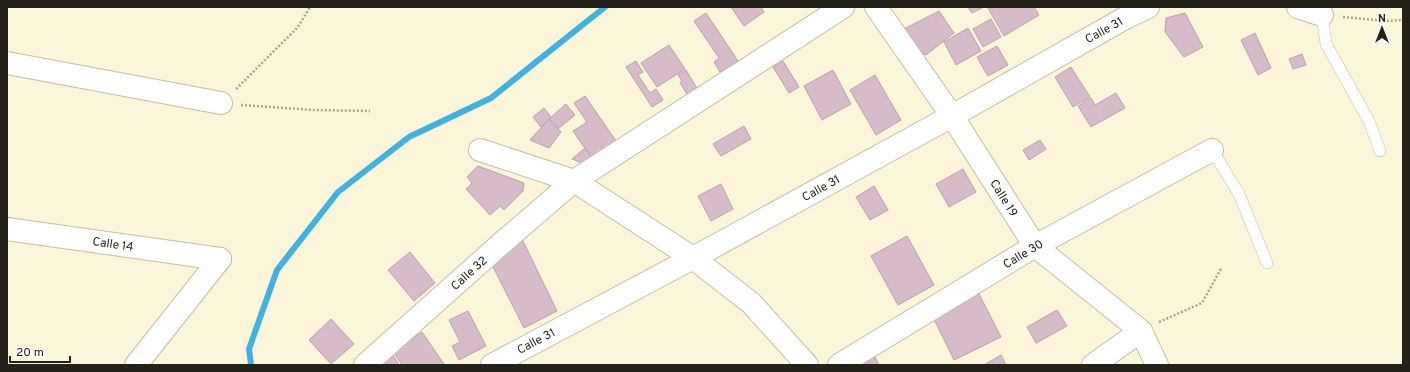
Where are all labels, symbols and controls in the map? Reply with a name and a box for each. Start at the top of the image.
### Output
north arrow [1362,8,1402,48]
text: N [1378,12,1386,26]
street label: Calle 31 [1083,14,1126,48]
street label: Calle 31 [800,172,843,206]
street label: Calle 19 [985,177,1021,220]
street label: Calle 14 [91,234,134,256]
street label: Calle 30 [1000,237,1047,273]
street label: Calle 32 [448,253,491,294]
street label: Calle 31 [514,325,558,359]
scale bar [10,338,70,364]
text: 20 m [16,345,44,361]

